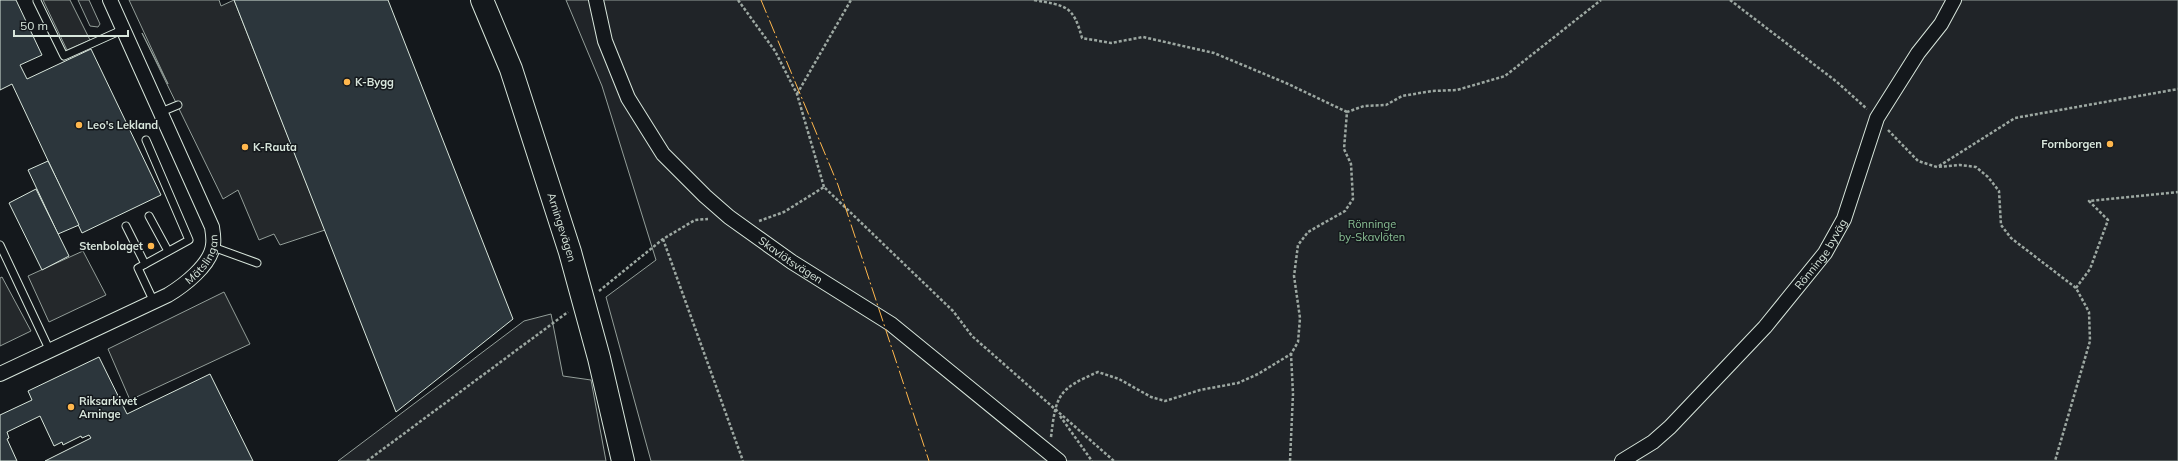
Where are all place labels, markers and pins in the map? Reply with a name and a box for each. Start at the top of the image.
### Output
place label: K-Bygg [355,75,394,89]
marker: K-Bygg [342,77,352,87]
place label: Leo's Lekland [87,118,158,132]
marker: Leo's Lekland [74,120,84,130]
place label: Fornborgen [2041,137,2102,151]
marker: Fornborgen [2105,139,2115,149]
place label: K-Rauta [253,140,297,154]
marker: K-Rauta [240,142,250,152]
place label: Stenbolaget [79,239,143,253]
marker: Stenbolaget [146,241,156,251]
place label: Riksarkivet Arninge [79,394,137,421]
marker: Riksarkivet Arninge [66,402,76,412]

